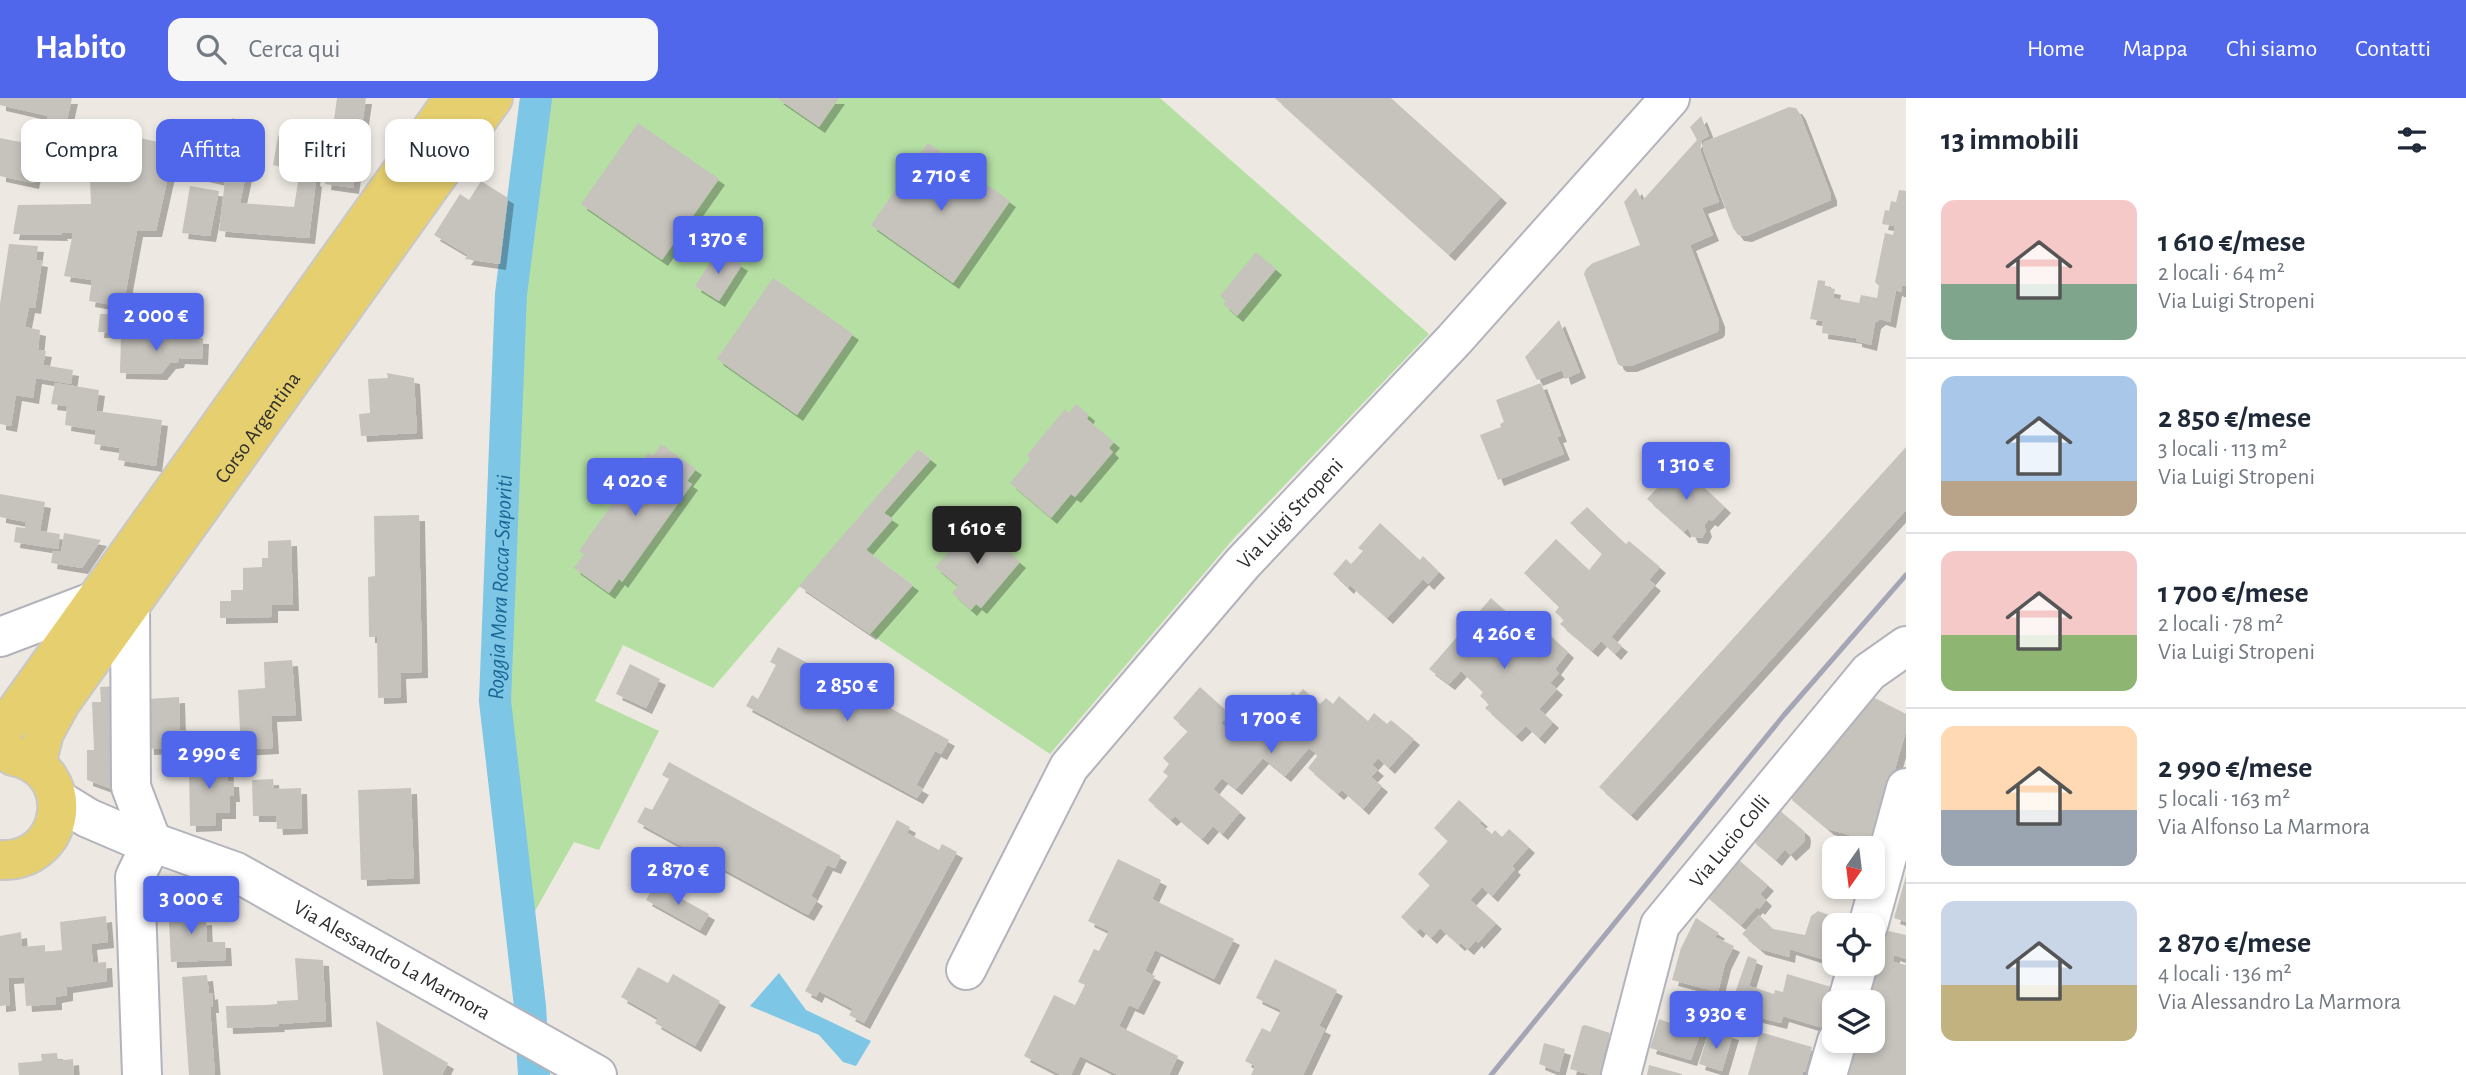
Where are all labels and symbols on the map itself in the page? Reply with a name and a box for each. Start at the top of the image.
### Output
pin: 2 710 € [876,153,1006,213]
pin: 1 370 € [653,216,783,276]
pin: 2 000 € [91,294,221,353]
street label: Corso Argentina [211,368,305,487]
pin: 1 310 € [1621,442,1751,502]
street label: Via Luigi Stropeni [1233,454,1347,573]
pin: 4 020 € [570,458,700,518]
water label: Roggia Mora Rocca-Saporiti [485,474,517,700]
pin: 1 610 € [912,506,1042,566]
pin: 4 260 € [1439,612,1569,671]
pin: 2 850 € [782,664,912,723]
pin: 1 700 € [1206,696,1336,755]
pin: 2 990 € [144,732,274,791]
street label: Via Lucio Colli [1686,791,1774,891]
north arrow [1822,836,1885,900]
pin: 2 870 € [613,848,743,907]
pin: 3 000 € [126,876,256,936]
street label: Via Alessandro La Marmora [290,897,494,1024]
pin: 3 930 € [1651,992,1781,1051]

